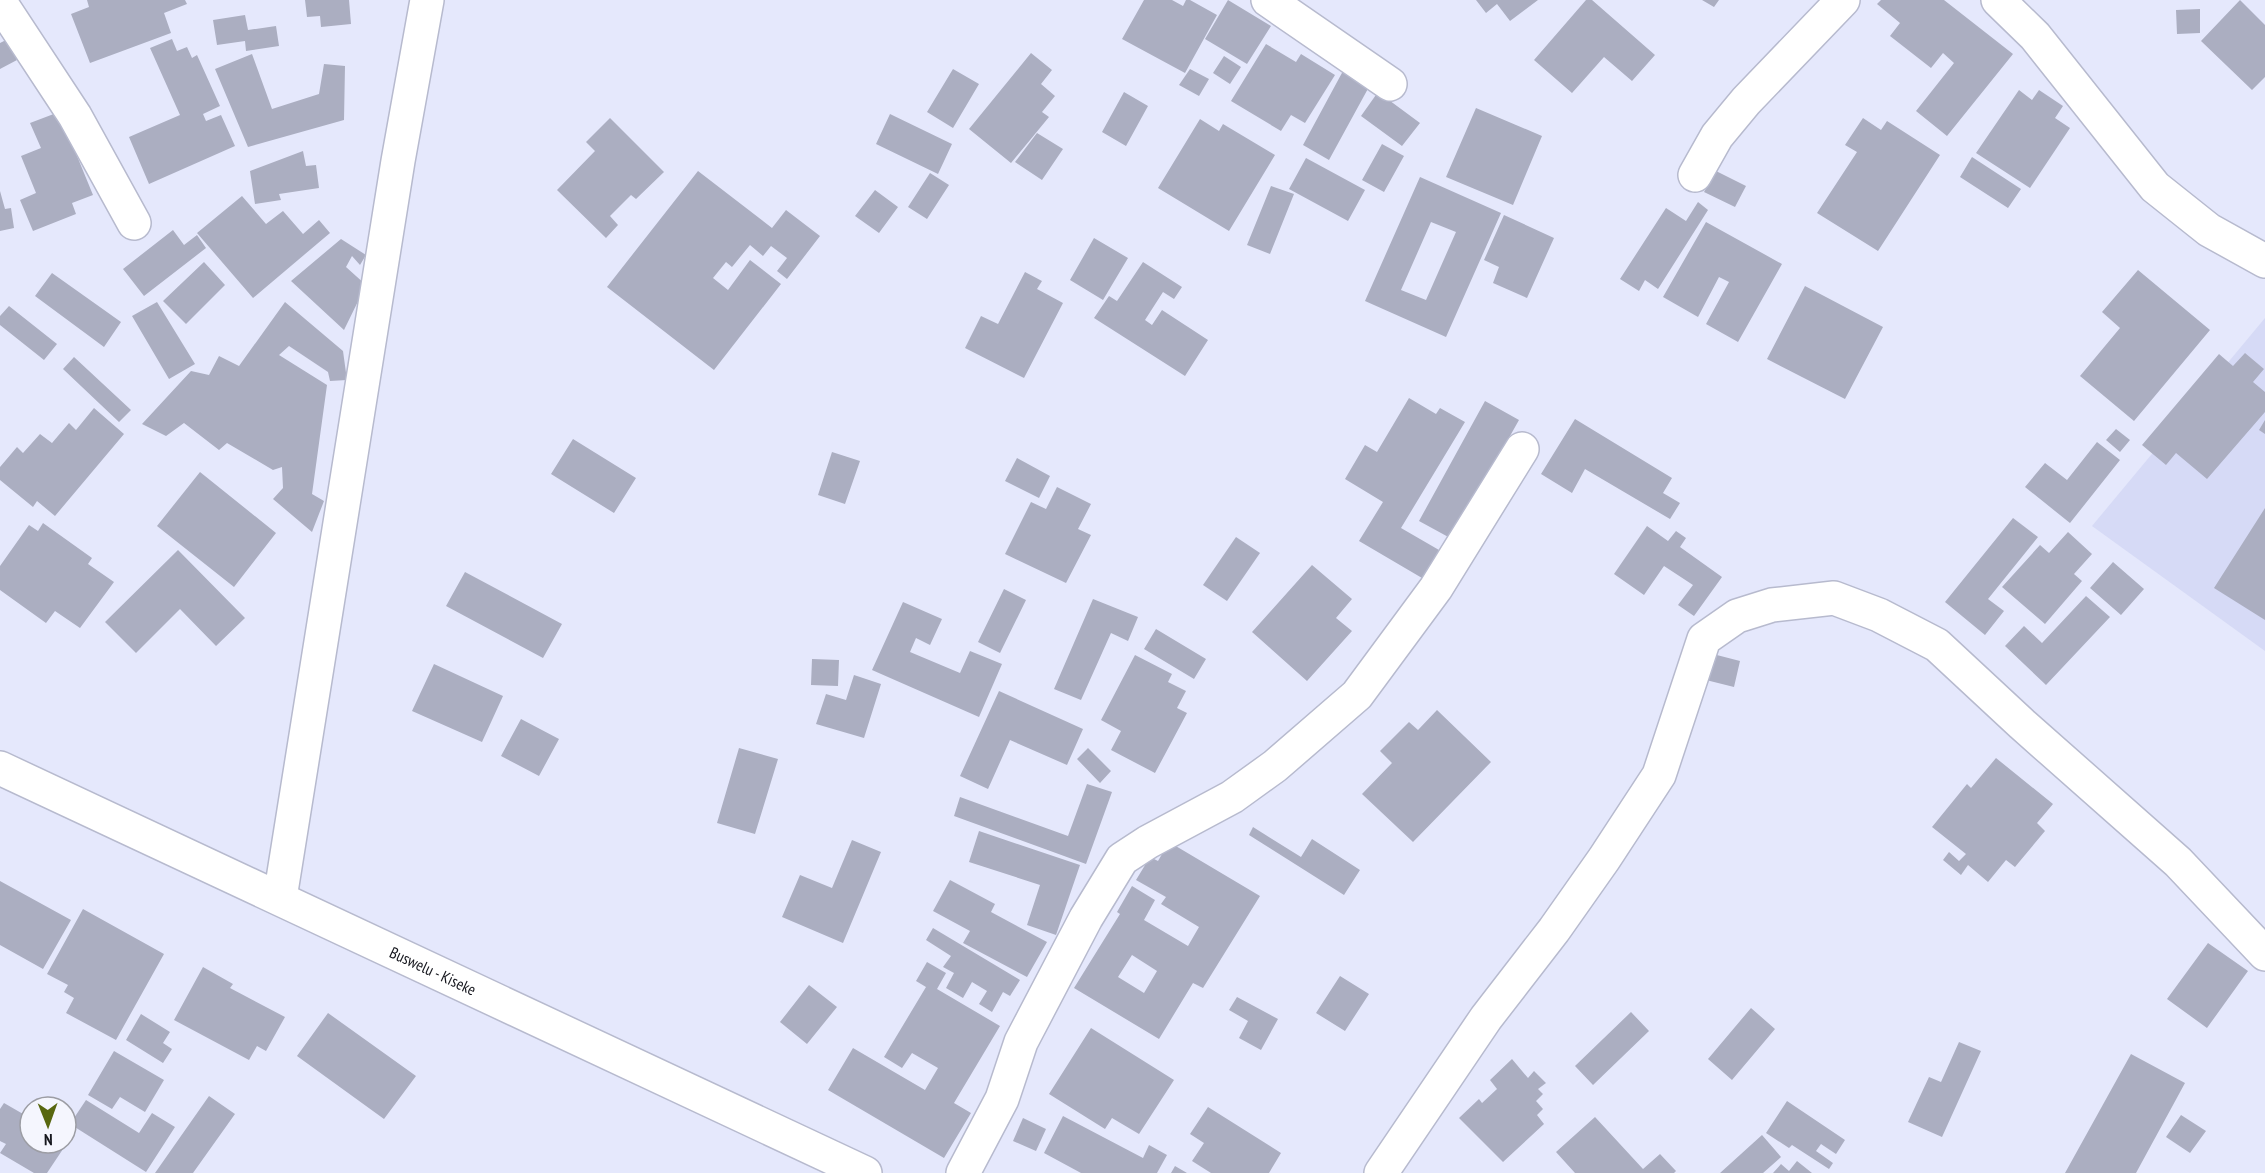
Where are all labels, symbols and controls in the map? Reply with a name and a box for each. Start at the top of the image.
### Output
street label: Buswelu - Kiseke [387,942,479,999]
north arrow [18,1095,78,1155]
text: N [44,1130,53,1150]

